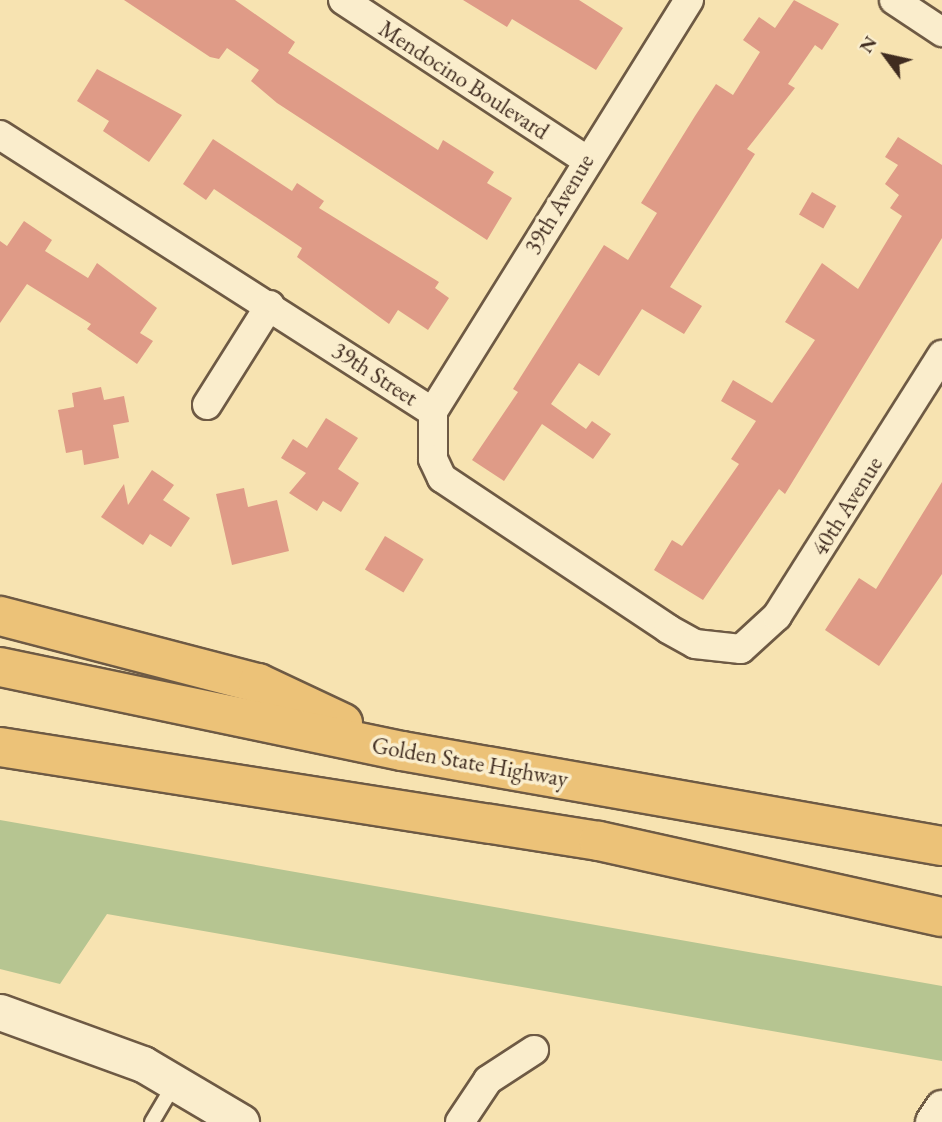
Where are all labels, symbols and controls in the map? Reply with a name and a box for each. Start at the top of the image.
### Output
street label: Mendocino Boulevard [374,15,554,145]
north arrow [851,21,921,91]
text: N [853,31,883,58]
street label: 39th Avenue [518,149,600,259]
street label: 39th Street [327,336,423,412]
street label: 40th Avenue [806,451,888,561]
street label: Golden State Highway [370,731,570,793]

